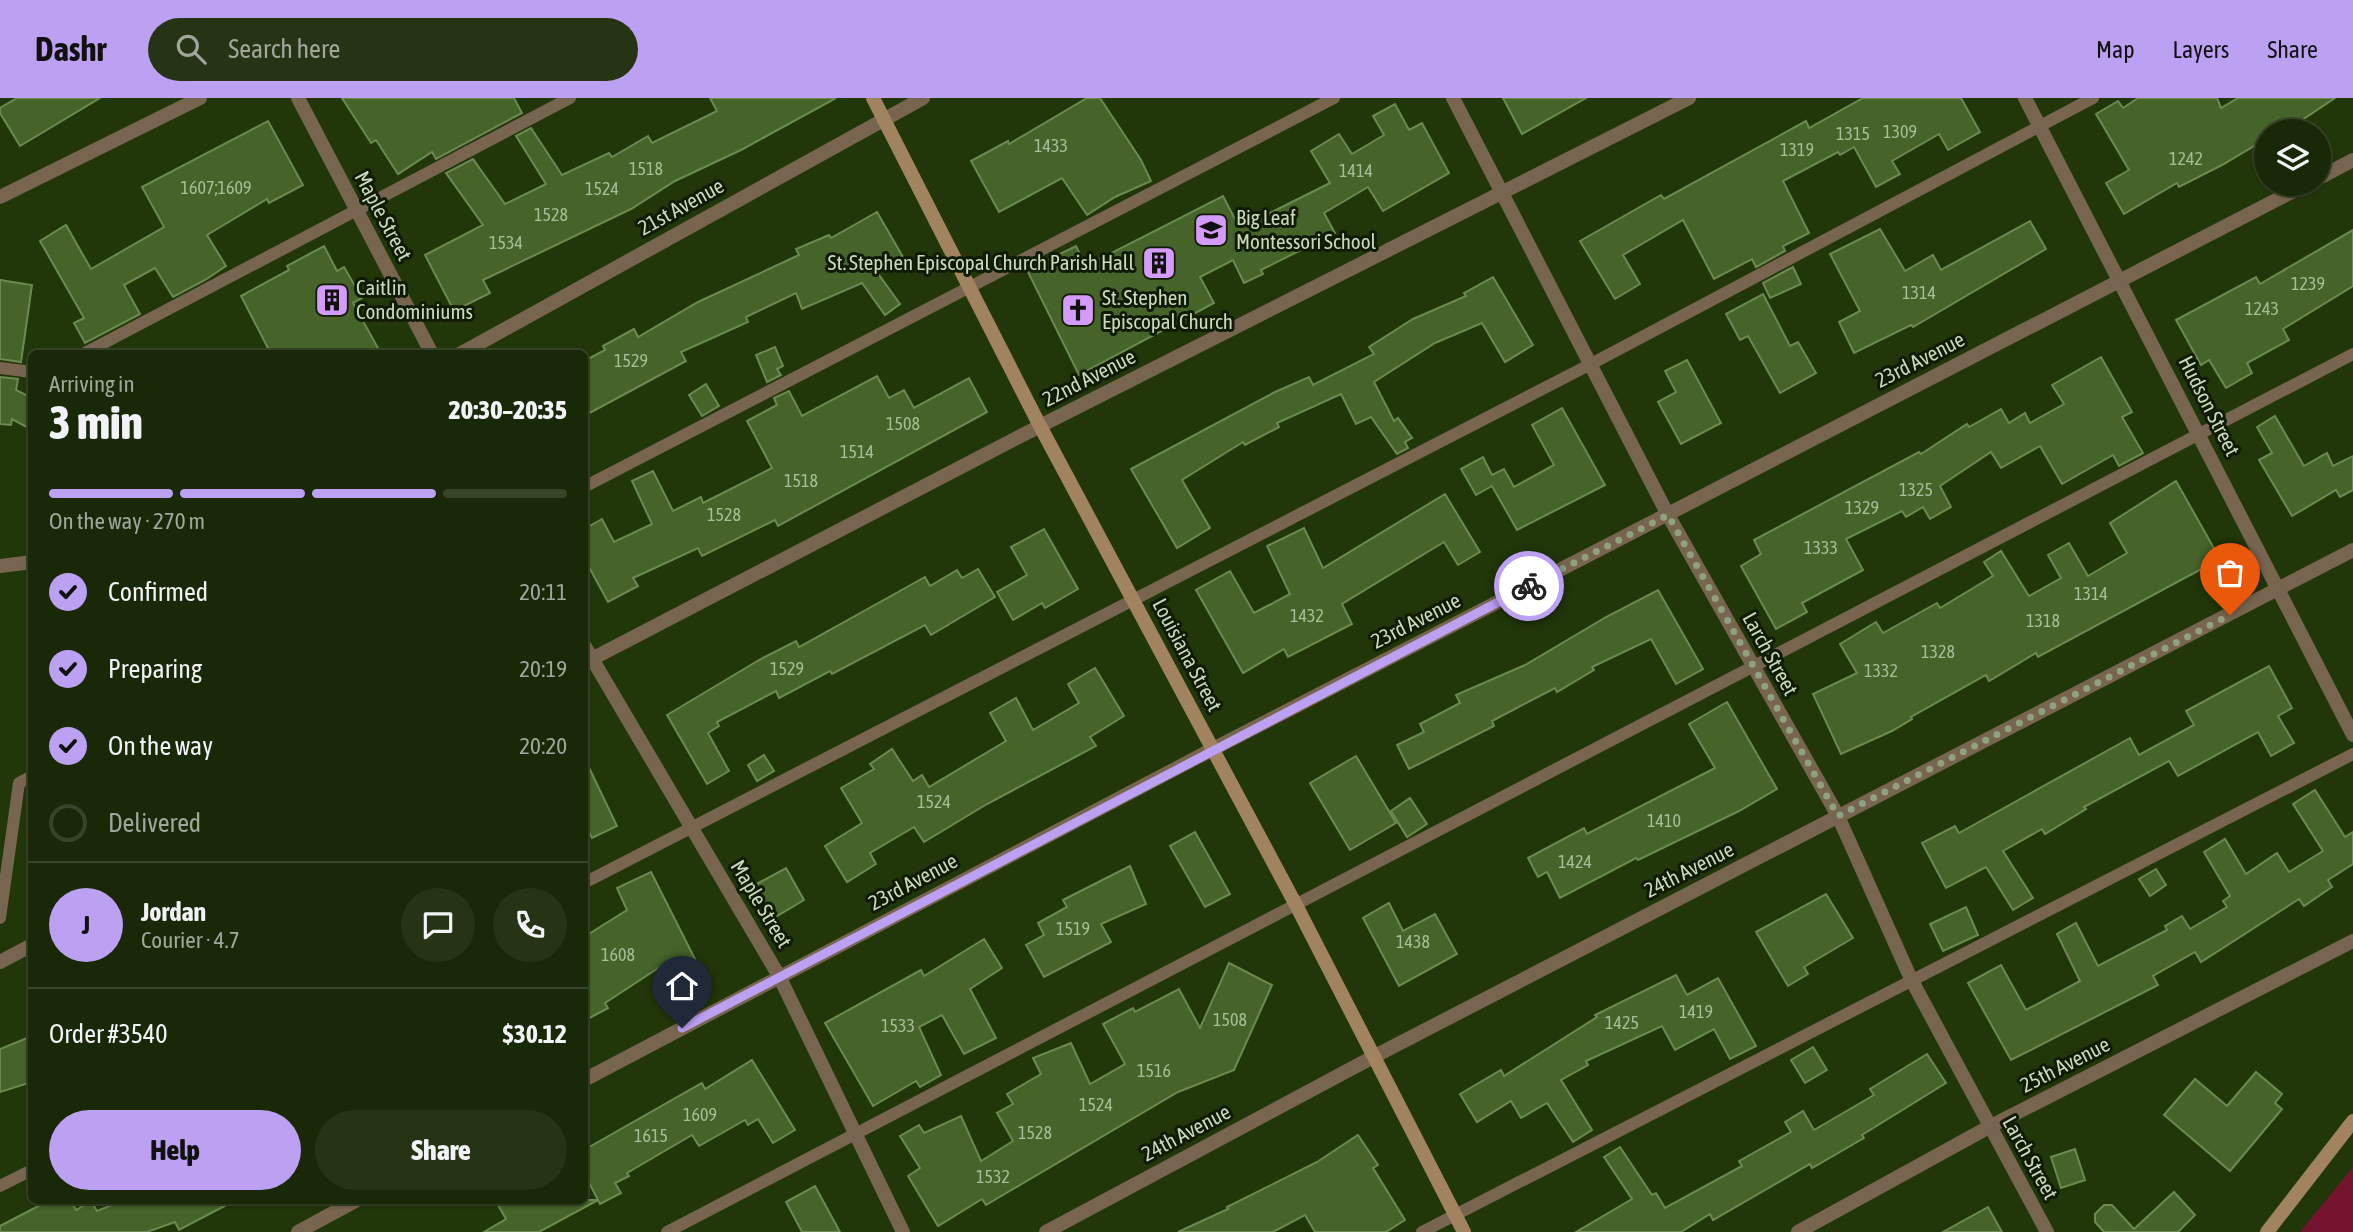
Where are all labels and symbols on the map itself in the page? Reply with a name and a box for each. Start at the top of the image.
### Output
house number: 1309 [1883,121,1917,142]
house number: 1315 [1836,123,1870,144]
house number: 1433 [1034,135,1068,156]
house number: 1319 [1780,139,1814,160]
house number: 1242 [2169,148,2203,169]
house number: 1518 [629,158,663,179]
house number: 1414 [1339,160,1373,181]
street label: Maple Street [350,167,417,264]
street label: 21st Avenue [633,173,728,239]
house number: 1607;1609 [181,177,251,198]
house number: 1524 [585,178,619,199]
house number: 1528 [534,204,568,225]
place label: Big Leaf Montessori School [1236,205,1377,253]
school or university icon: Big Leaf Montessori School [1192,211,1230,249]
house number: 1534 [489,232,523,253]
building icon: St. Stephen Episcopal Church Parish Hall [1140,244,1178,282]
place label: St. Stephen Episcopal Church Parish Hall [828,250,1134,274]
house number: 1239 [2291,273,2325,294]
place label: Caitlin Condominiums [356,275,473,323]
building icon: Caitlin Condominiums [313,281,351,319]
house number: 1314 [1902,282,1936,303]
place label: St. Stephen Episcopal Church [1102,285,1233,333]
church icon: St. Stephen Episcopal Church [1059,291,1097,329]
house number: 1243 [2245,298,2279,319]
street label: 23rd Avenue [1871,326,1968,392]
street label: 22nd Avenue [1038,344,1139,411]
house number: 1529 [614,350,648,371]
street label: Hudson Street [2175,352,2245,459]
house number: 1508 [886,413,920,434]
house number: 1514 [840,441,874,462]
house number: 1518 [784,470,818,491]
house number: 1325 [1899,479,1933,500]
house number: 1329 [1845,497,1879,518]
house number: 1528 [707,504,741,525]
house number: 1333 [1804,537,1838,558]
pin [2200,543,2260,615]
courier [1494,551,1564,621]
house number: 1314 [2074,583,2108,604]
street label: 23rd Avenue [1367,587,1464,653]
street label: Louisiana Street [1148,594,1228,715]
house number: 1432 [1290,605,1324,626]
street label: Larch Street [1738,608,1803,699]
house number: 1318 [2026,610,2060,631]
house number: 1328 [1921,641,1955,662]
house number: 1529 [770,658,804,679]
house number: 1332 [1864,660,1898,681]
house number: 1524 [917,791,951,812]
house number: 1410 [1647,810,1681,831]
street label: 24th Avenue [1640,836,1737,902]
street label: 23rd Avenue [864,848,961,914]
house number: 1424 [1558,851,1592,872]
street label: Maple Street [726,855,797,952]
house number: 1519 [1056,918,1090,939]
house number: 1438 [1396,931,1430,952]
house number: 1608 [601,944,635,965]
pin [652,956,712,1028]
house number: 1419 [1679,1001,1713,1022]
house number: 1508 [1213,1009,1247,1030]
house number: 1425 [1605,1012,1639,1033]
house number: 1533 [881,1015,915,1036]
street label: 25th Avenue [2016,1031,2113,1097]
house number: 1516 [1137,1060,1171,1081]
house number: 1524 [1079,1094,1113,1115]
street label: 24th Avenue [1137,1099,1234,1165]
house number: 1609 [683,1104,717,1125]
street label: Larch Street [1998,1112,2063,1203]
house number: 1528 [1018,1122,1052,1143]
house number: 1615 [634,1125,668,1146]
house number: 1532 [976,1166,1010,1187]

